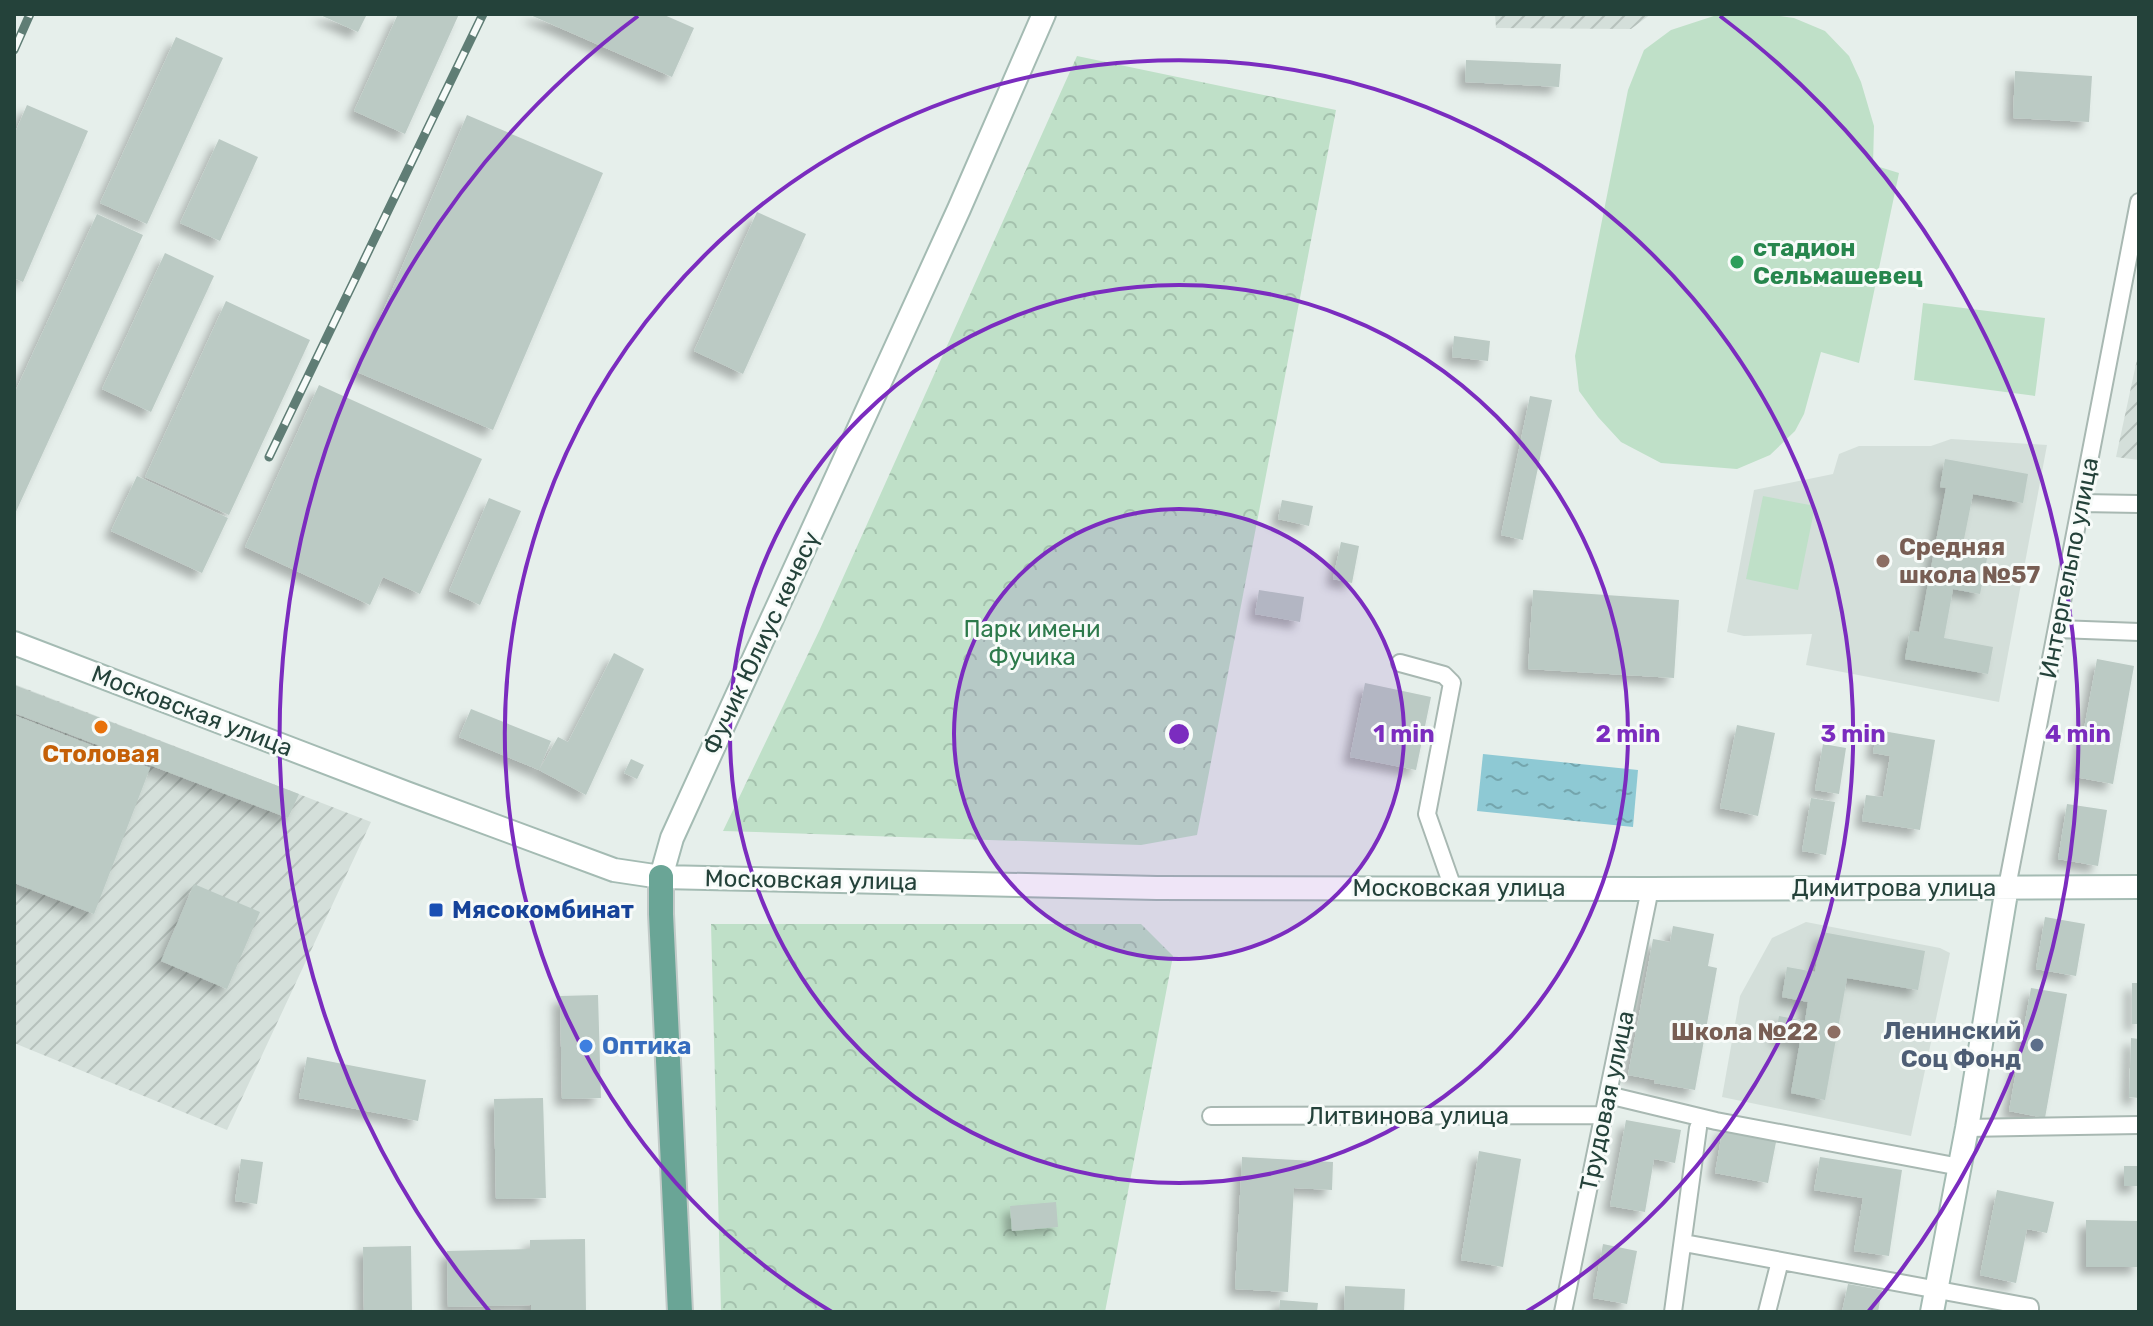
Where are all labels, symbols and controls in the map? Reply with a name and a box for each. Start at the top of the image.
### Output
place label: стадион Сельмашевец [1753,234,1923,290]
marker: стадион Сельмашевец [1728,253,1746,271]
street label: Интергельпо улица [2034,455,2104,681]
street label: Фучик Юлиус көчөсү [697,527,825,759]
place label: Средняя школа №57 [1899,533,2041,589]
marker: Средняя школа №57 [1874,552,1892,570]
park label: Парк имени Фучика [963,615,1101,671]
street label: Московская улица [88,660,296,762]
marker: Столовая [92,718,110,736]
centre of rings [1165,720,1193,748]
text: 1 min [1373,720,1435,748]
text: 2 min [1596,720,1661,748]
text: 3 min [1820,720,1886,748]
text: 4 min [2045,720,2111,748]
place label: Столовая [42,740,160,768]
street label: Московская улица [704,864,918,896]
street label: Московская улица [1353,874,1565,902]
street label: Димитрова улица [1792,874,1996,902]
place label: Мясокомбинат [452,896,634,924]
marker: Мясокомбинат [427,901,445,919]
street label: Трудовая улица [1574,1008,1640,1194]
place label: Ленинский Соц Фонд [1883,1017,2021,1073]
place label: Школа №22 [1671,1018,1818,1046]
marker: Школа №22 [1825,1023,1843,1041]
place label: Оптика [602,1032,691,1060]
marker: Ленинский Соц Фонд [2028,1036,2046,1054]
marker: Оптика [577,1037,595,1055]
street label: Литвинова улица [1307,1102,1509,1130]

